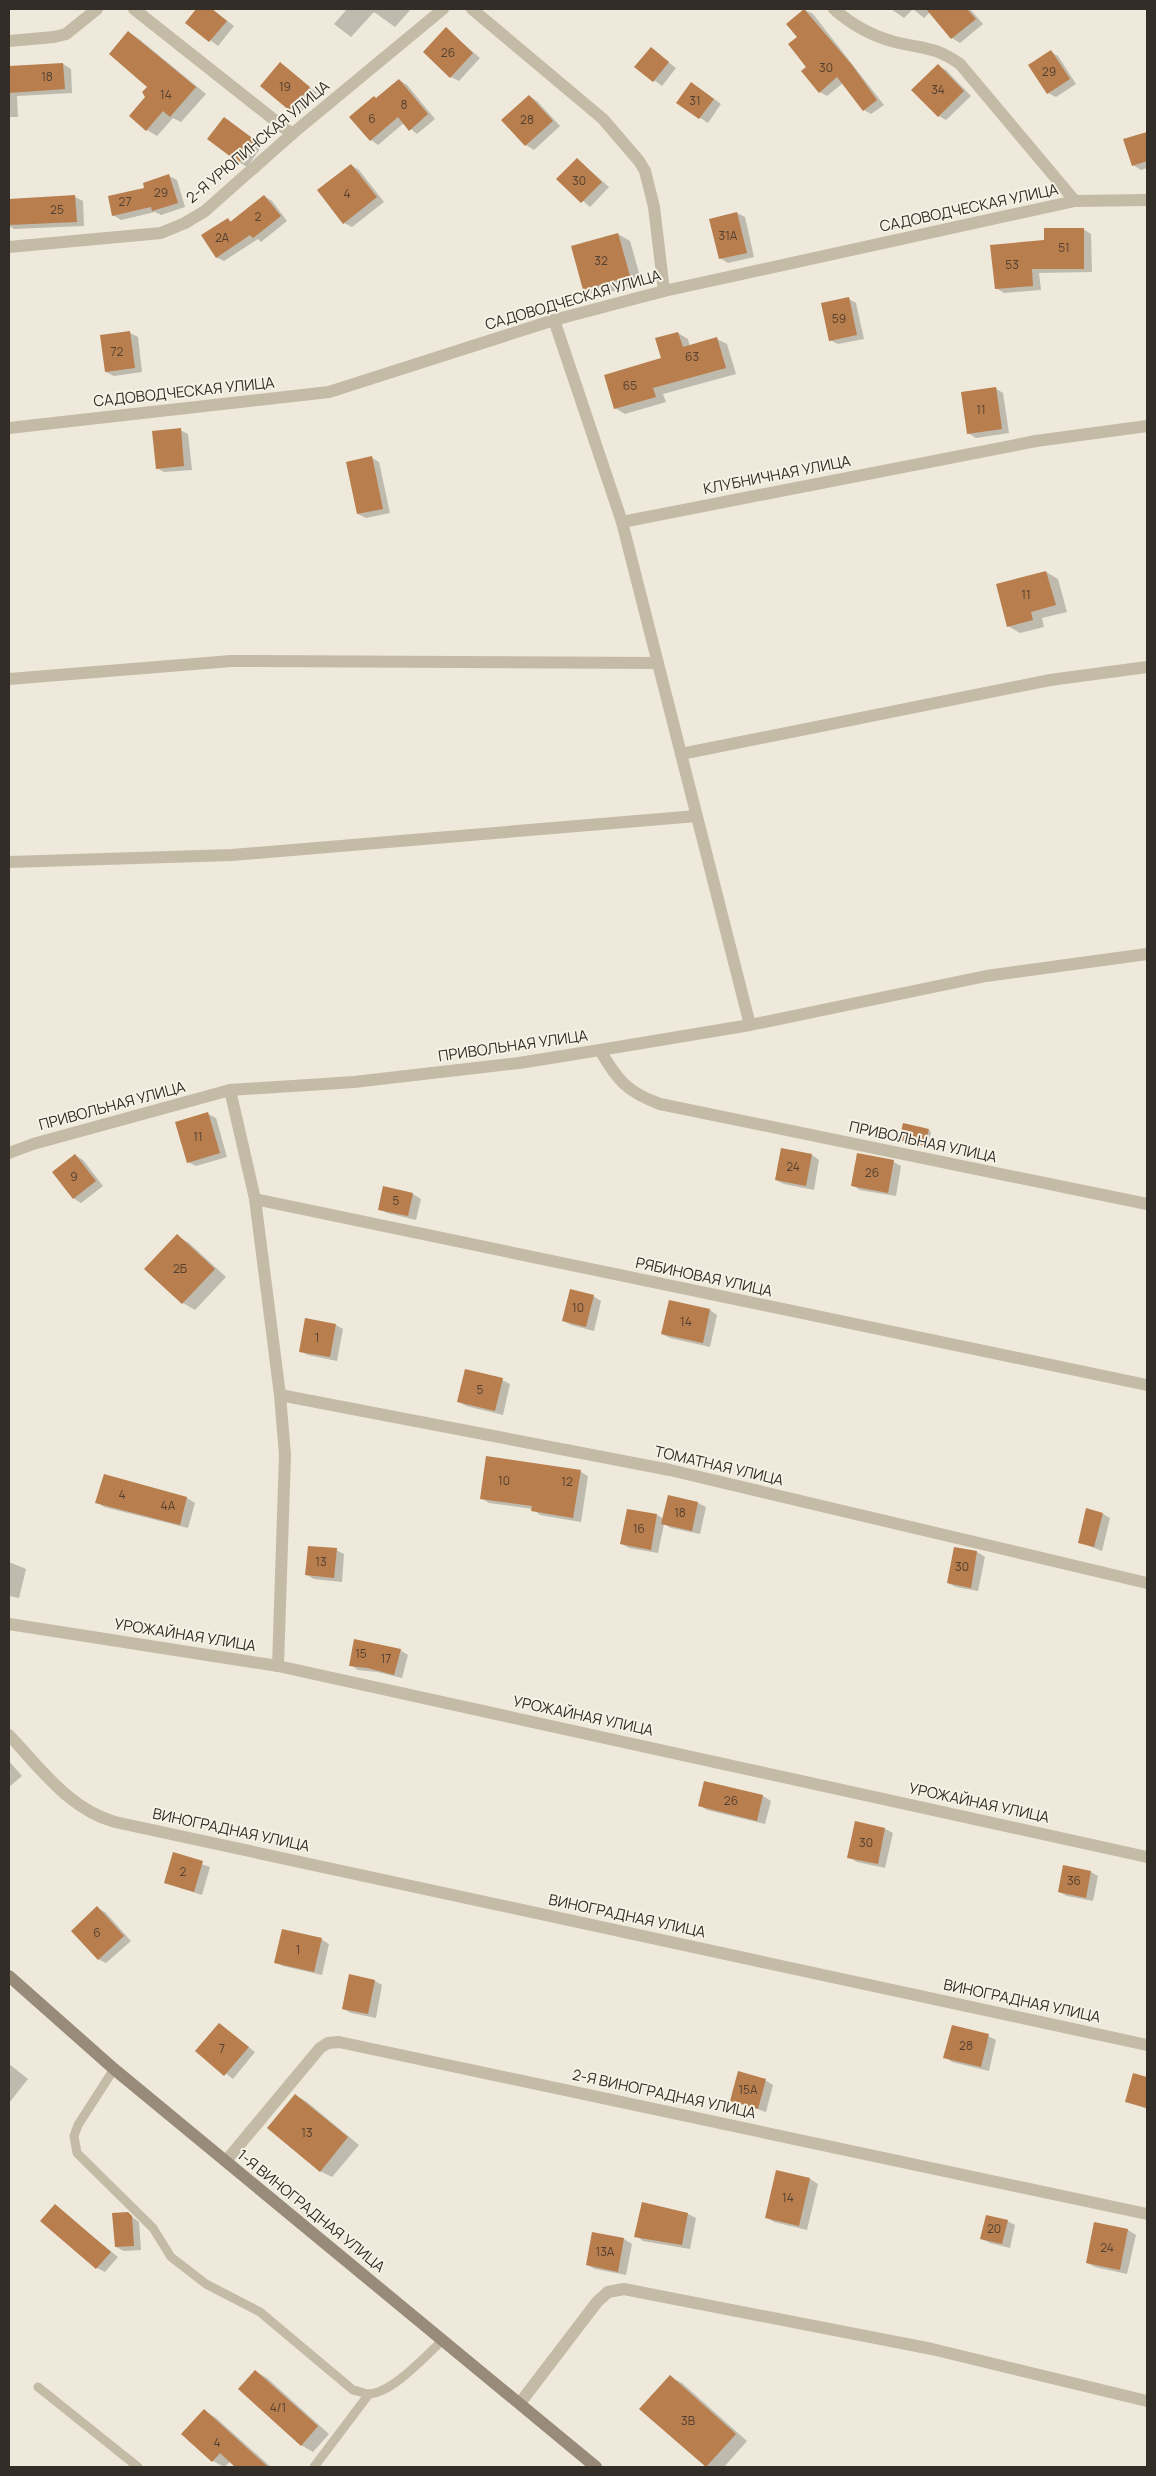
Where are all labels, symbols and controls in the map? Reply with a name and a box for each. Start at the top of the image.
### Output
house number: 26 [441,44,455,61]
house number: 30 [819,59,833,76]
house number: 29 [1042,63,1056,80]
house number: 18 [41,68,53,85]
street label: 2-Я УРЮПИНСКАЯ УЛИЦА [181,75,334,208]
house number: 19 [279,78,291,95]
house number: 34 [931,81,945,98]
house number: 14 [160,86,172,103]
house number: 31 [689,92,701,109]
house number: 8 [401,96,408,113]
house number: 6 [368,110,376,127]
house number: 28 [520,111,534,128]
house number: 30 [572,172,586,189]
street label: САДОВОДЧЕСКАЯ УЛИЦА [878,178,1061,237]
house number: 29 [154,184,168,201]
house number: 4 [343,185,351,202]
house number: 27 [119,193,131,210]
house number: 25 [50,201,64,218]
house number: 2 [255,208,262,225]
house number: 31А [719,227,738,244]
house number: 2А [215,229,229,246]
house number: 51 [1058,239,1070,256]
house number: 32 [594,252,608,269]
house number: 53 [1005,256,1019,273]
street label: САДОВОДЧЕСКАЯ УЛИЦА [483,264,664,335]
house number: 59 [832,310,846,327]
house number: 72 [111,343,124,360]
house number: 63 [685,348,699,365]
street label: САДОВОДЧЕСКАЯ УЛИЦА [92,372,276,411]
house number: 65 [623,377,637,394]
house number: 11 [976,401,986,418]
street label: КЛУБНИЧНАЯ УЛИЦА [701,450,853,499]
house number: 11 [1021,586,1031,603]
street label: ПРИВОЛЬНАЯ УЛИЦА [437,1025,589,1066]
street label: ПРИВОЛЬНАЯ УЛИЦА [36,1076,188,1135]
street label: ПРИВОЛЬНАЯ УЛИЦА [847,1116,999,1168]
house number: 11 [193,1128,203,1145]
house number: 24 [786,1158,800,1175]
house number: 26 [865,1164,879,1181]
house number: 9 [70,1168,78,1185]
house number: 5 [393,1192,400,1209]
street label: РЯБИНОВАЯ УЛИЦА [634,1252,775,1301]
house number: 2Б [173,1260,187,1277]
house number: 10 [572,1299,584,1316]
house number: 14 [680,1313,692,1330]
house number: 1 [315,1329,319,1346]
house number: 5 [477,1381,484,1398]
street label: ТОМАТНАЯ УЛИЦА [653,1440,786,1491]
house number: 10 [498,1472,510,1489]
house number: 12 [561,1473,573,1490]
house number: 4 [118,1486,126,1503]
house number: 4А [161,1497,176,1514]
house number: 18 [674,1504,686,1521]
house number: 16 [633,1520,645,1537]
house number: 13 [315,1553,327,1570]
house number: 30 [955,1558,969,1575]
street label: УРОЖАЙНАЯ УЛИЦА [113,1613,258,1656]
house number: 15 [355,1645,367,1662]
house number: 17 [381,1650,391,1667]
street label: УРОЖАЙНАЯ УЛИЦА [511,1690,656,1741]
street label: УРОЖАЙНАЯ УЛИЦА [907,1777,1052,1828]
house number: 26 [724,1792,738,1809]
street label: ВИНОГРАДНАЯ УЛИЦА [151,1803,312,1857]
house number: 30 [859,1834,873,1851]
house number: 2 [180,1863,187,1880]
house number: 36 [1067,1872,1081,1889]
street label: ВИНОГРАДНАЯ УЛИЦА [547,1889,708,1943]
house number: 6 [93,1924,101,1941]
house number: 1 [296,1941,300,1958]
street label: ВИНОГРАДНАЯ УЛИЦА [942,1974,1103,2028]
house number: 28 [959,2037,973,2054]
house number: 7 [219,2040,225,2057]
street label: 2-Я ВИНОГРАДНАЯ УЛИЦА [570,2064,758,2123]
house number: 15А [738,2081,758,2098]
house number: 13 [301,2124,313,2141]
street label: 1-Я ВИНОГРАДНАЯ УЛИЦА [233,2144,390,2277]
house number: 14 [782,2189,794,2206]
house number: 20 [987,2220,1001,2237]
house number: 24 [1100,2239,1114,2256]
house number: 13А [596,2243,615,2260]
house number: 4/1 [270,2399,286,2416]
house number: 3В [681,2412,695,2429]
house number: 4 [213,2434,221,2451]

